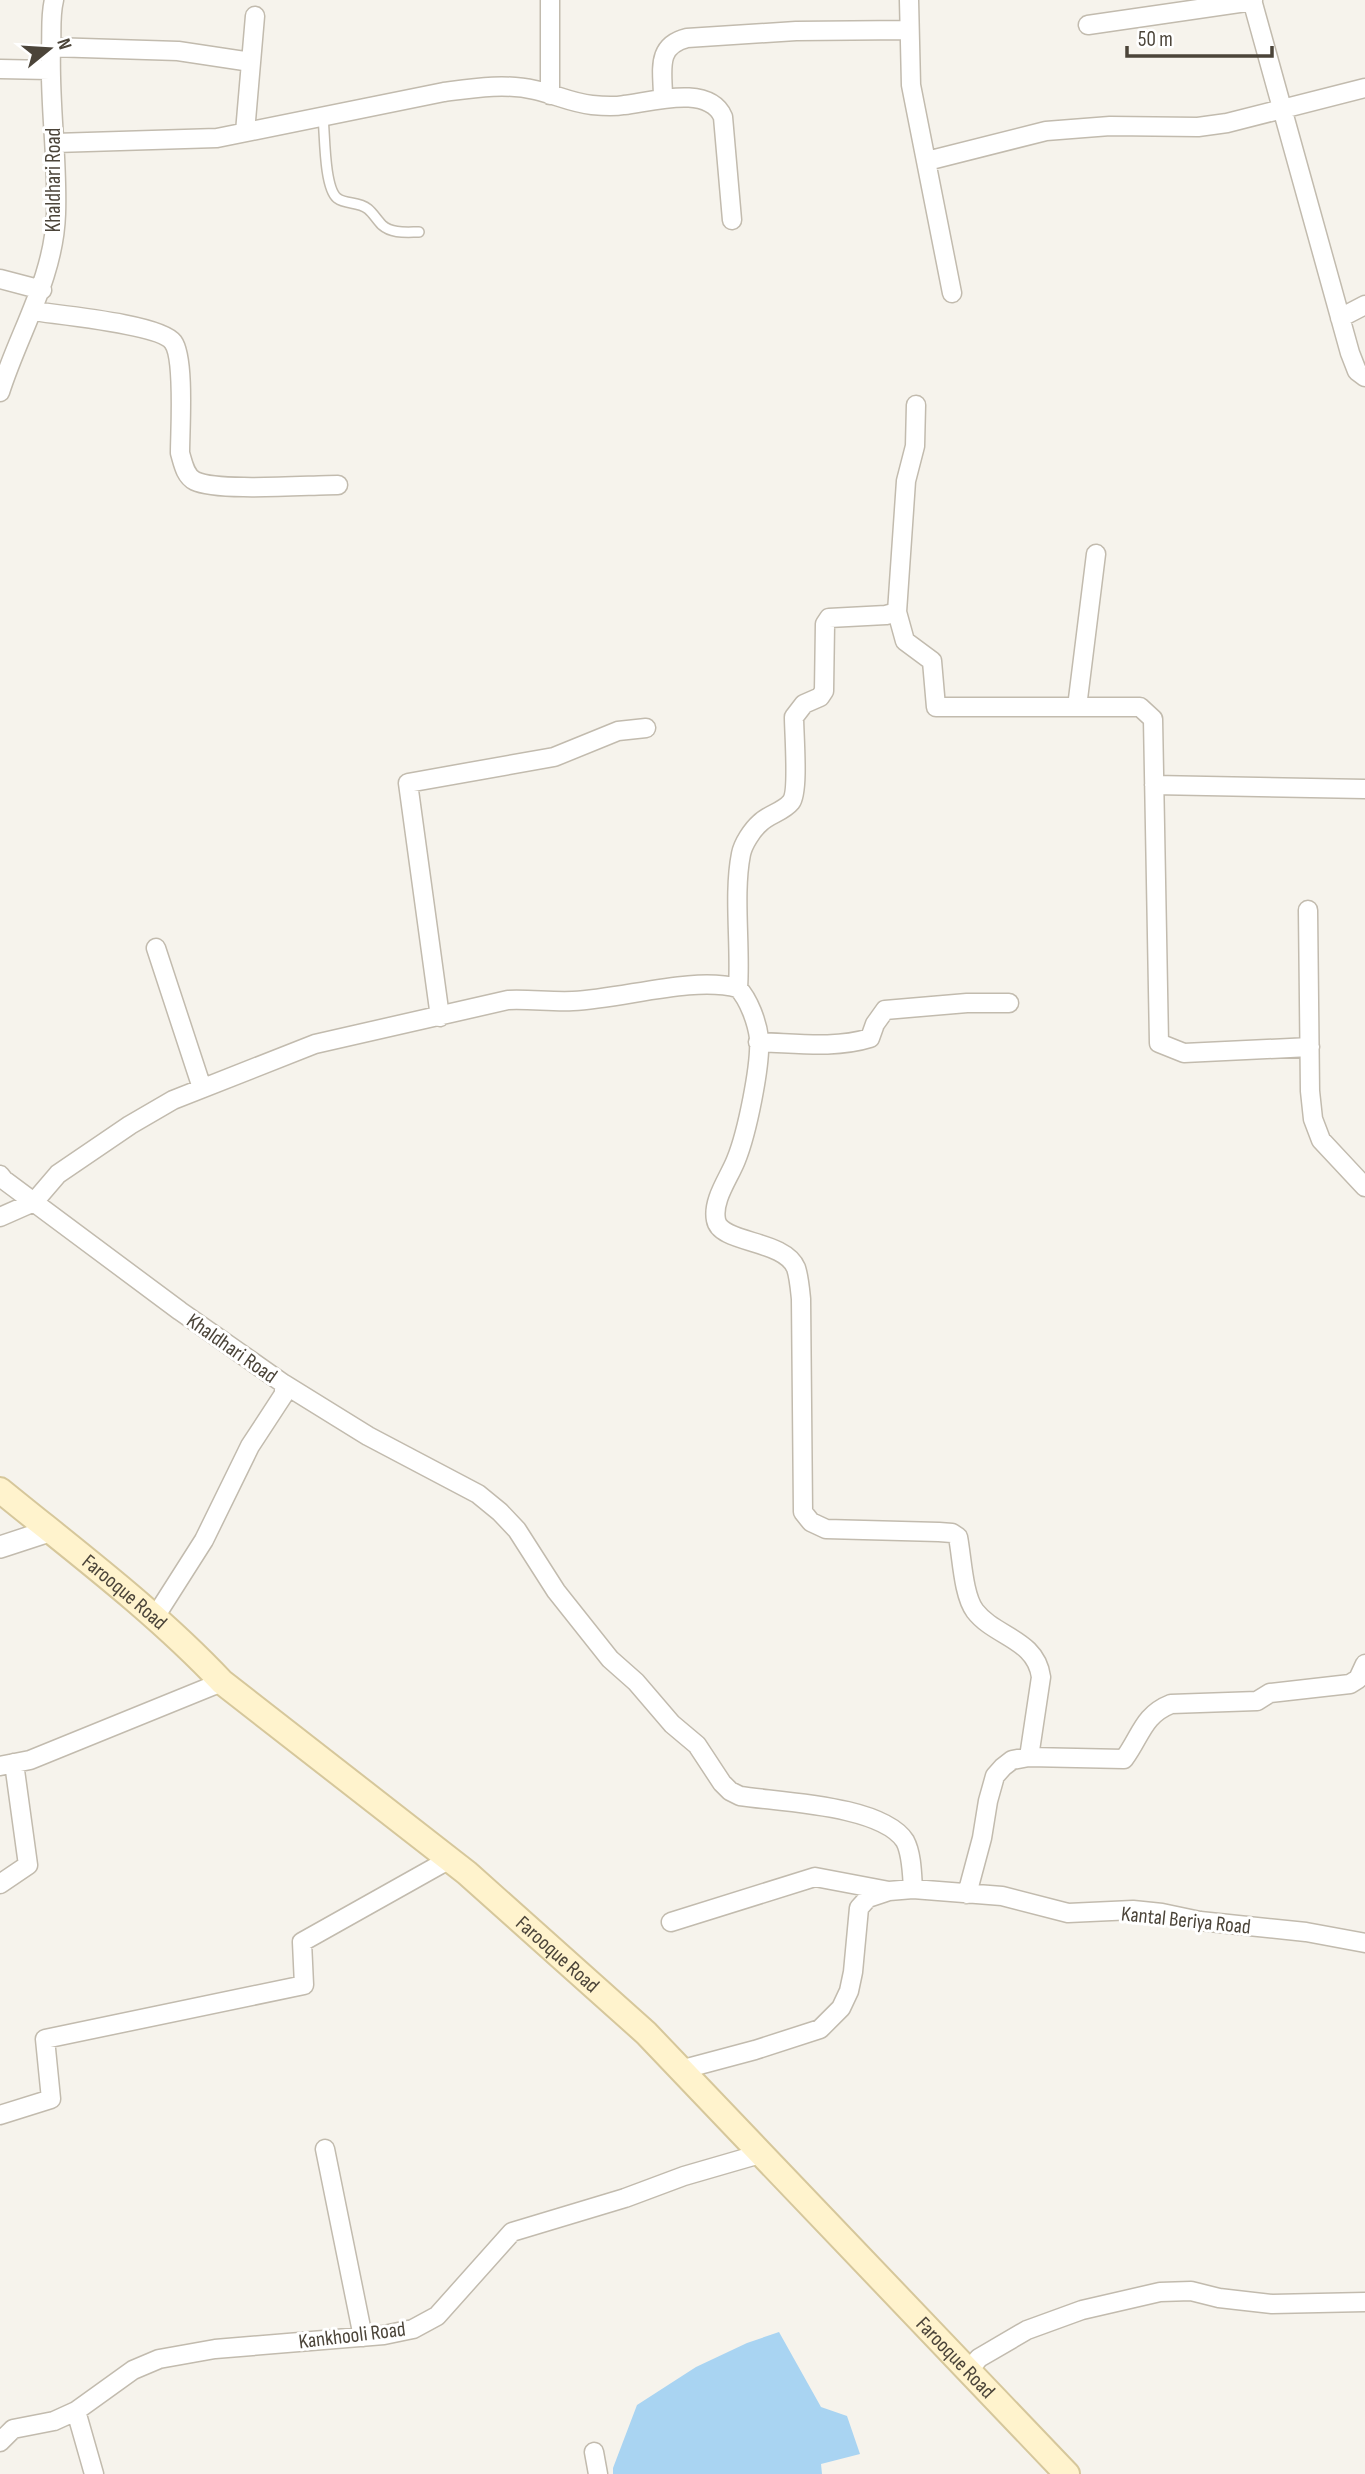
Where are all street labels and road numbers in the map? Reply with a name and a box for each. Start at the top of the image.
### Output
street label: Khaldhari Road [41,128,66,232]
street label: Khaldhari Road [182,1308,282,1389]
street label: Farooque Road [77,1549,172,1635]
street label: Kantal Beriya Road [1120,1901,1252,1940]
street label: Farooque Road [511,1911,604,1998]
street label: Farooque Road [911,2312,1000,2404]
street label: Kankhooli Road [297,2317,407,2354]

